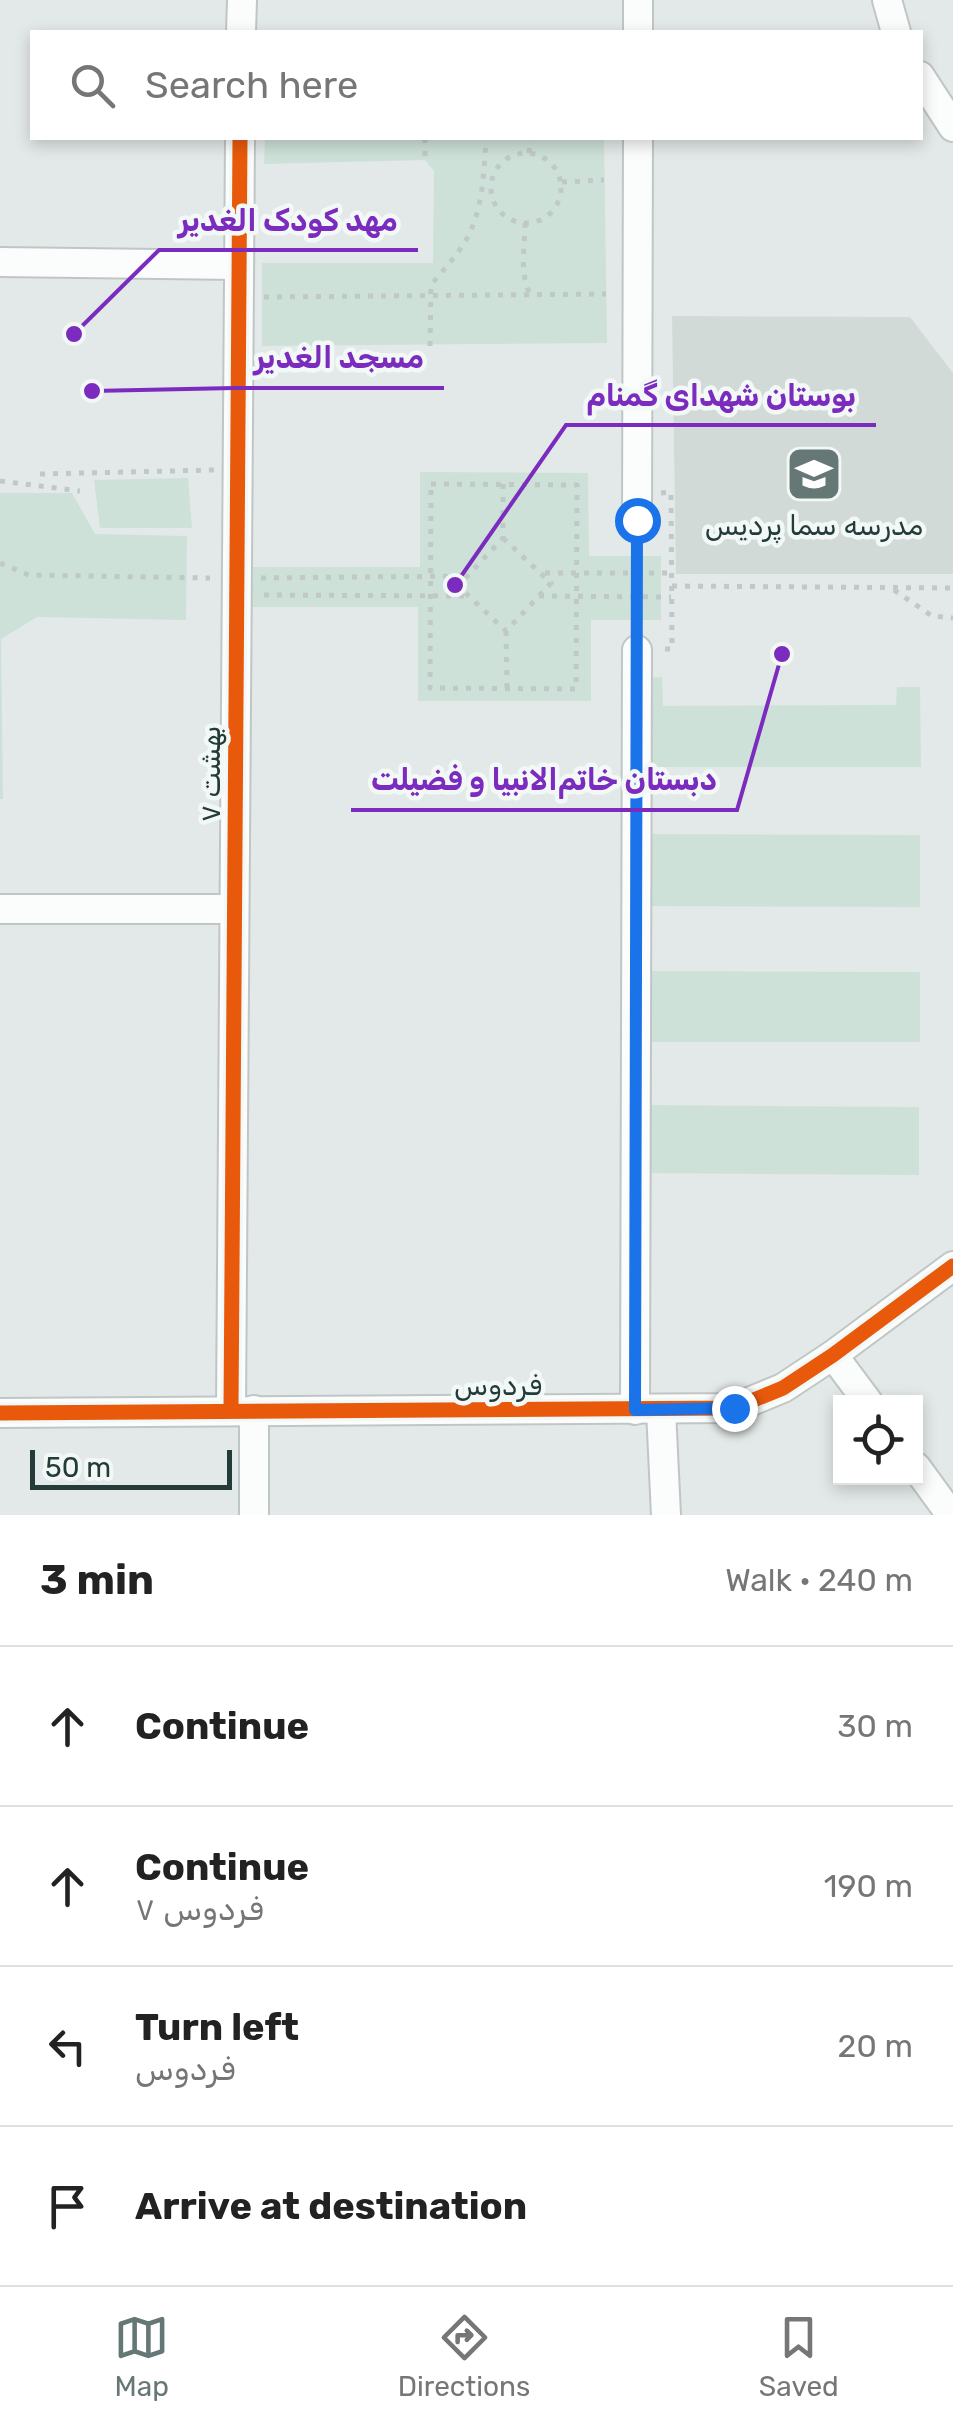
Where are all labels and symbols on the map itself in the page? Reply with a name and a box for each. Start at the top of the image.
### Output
callout: مهد کودک الغدیر [159,190,418,250]
text: مهد کودک الغدیر [176,203,398,239]
callout: مسجد الغدیر [234,328,444,388]
text: مسجد الغدیر [252,340,424,376]
callout: بوستان شهدای گمنام [566,365,876,425]
text: بوستان شهدای گمنام [586,378,856,416]
school or university icon: مدرسه سما پردیس [784,444,844,504]
route start [615,498,661,544]
place label: مدرسه سما پردیس [705,509,923,544]
street label: بهشت ۷ [194,726,227,822]
callout: دبستان خاتم‌الانبیا و فضیلت [351,750,737,810]
text: دبستان خاتم‌الانبیا و فضیلت [371,762,717,799]
street label: فردوس [454,1369,542,1402]
route end [712,1386,758,1432]
scale bar [30,1445,232,1490]

